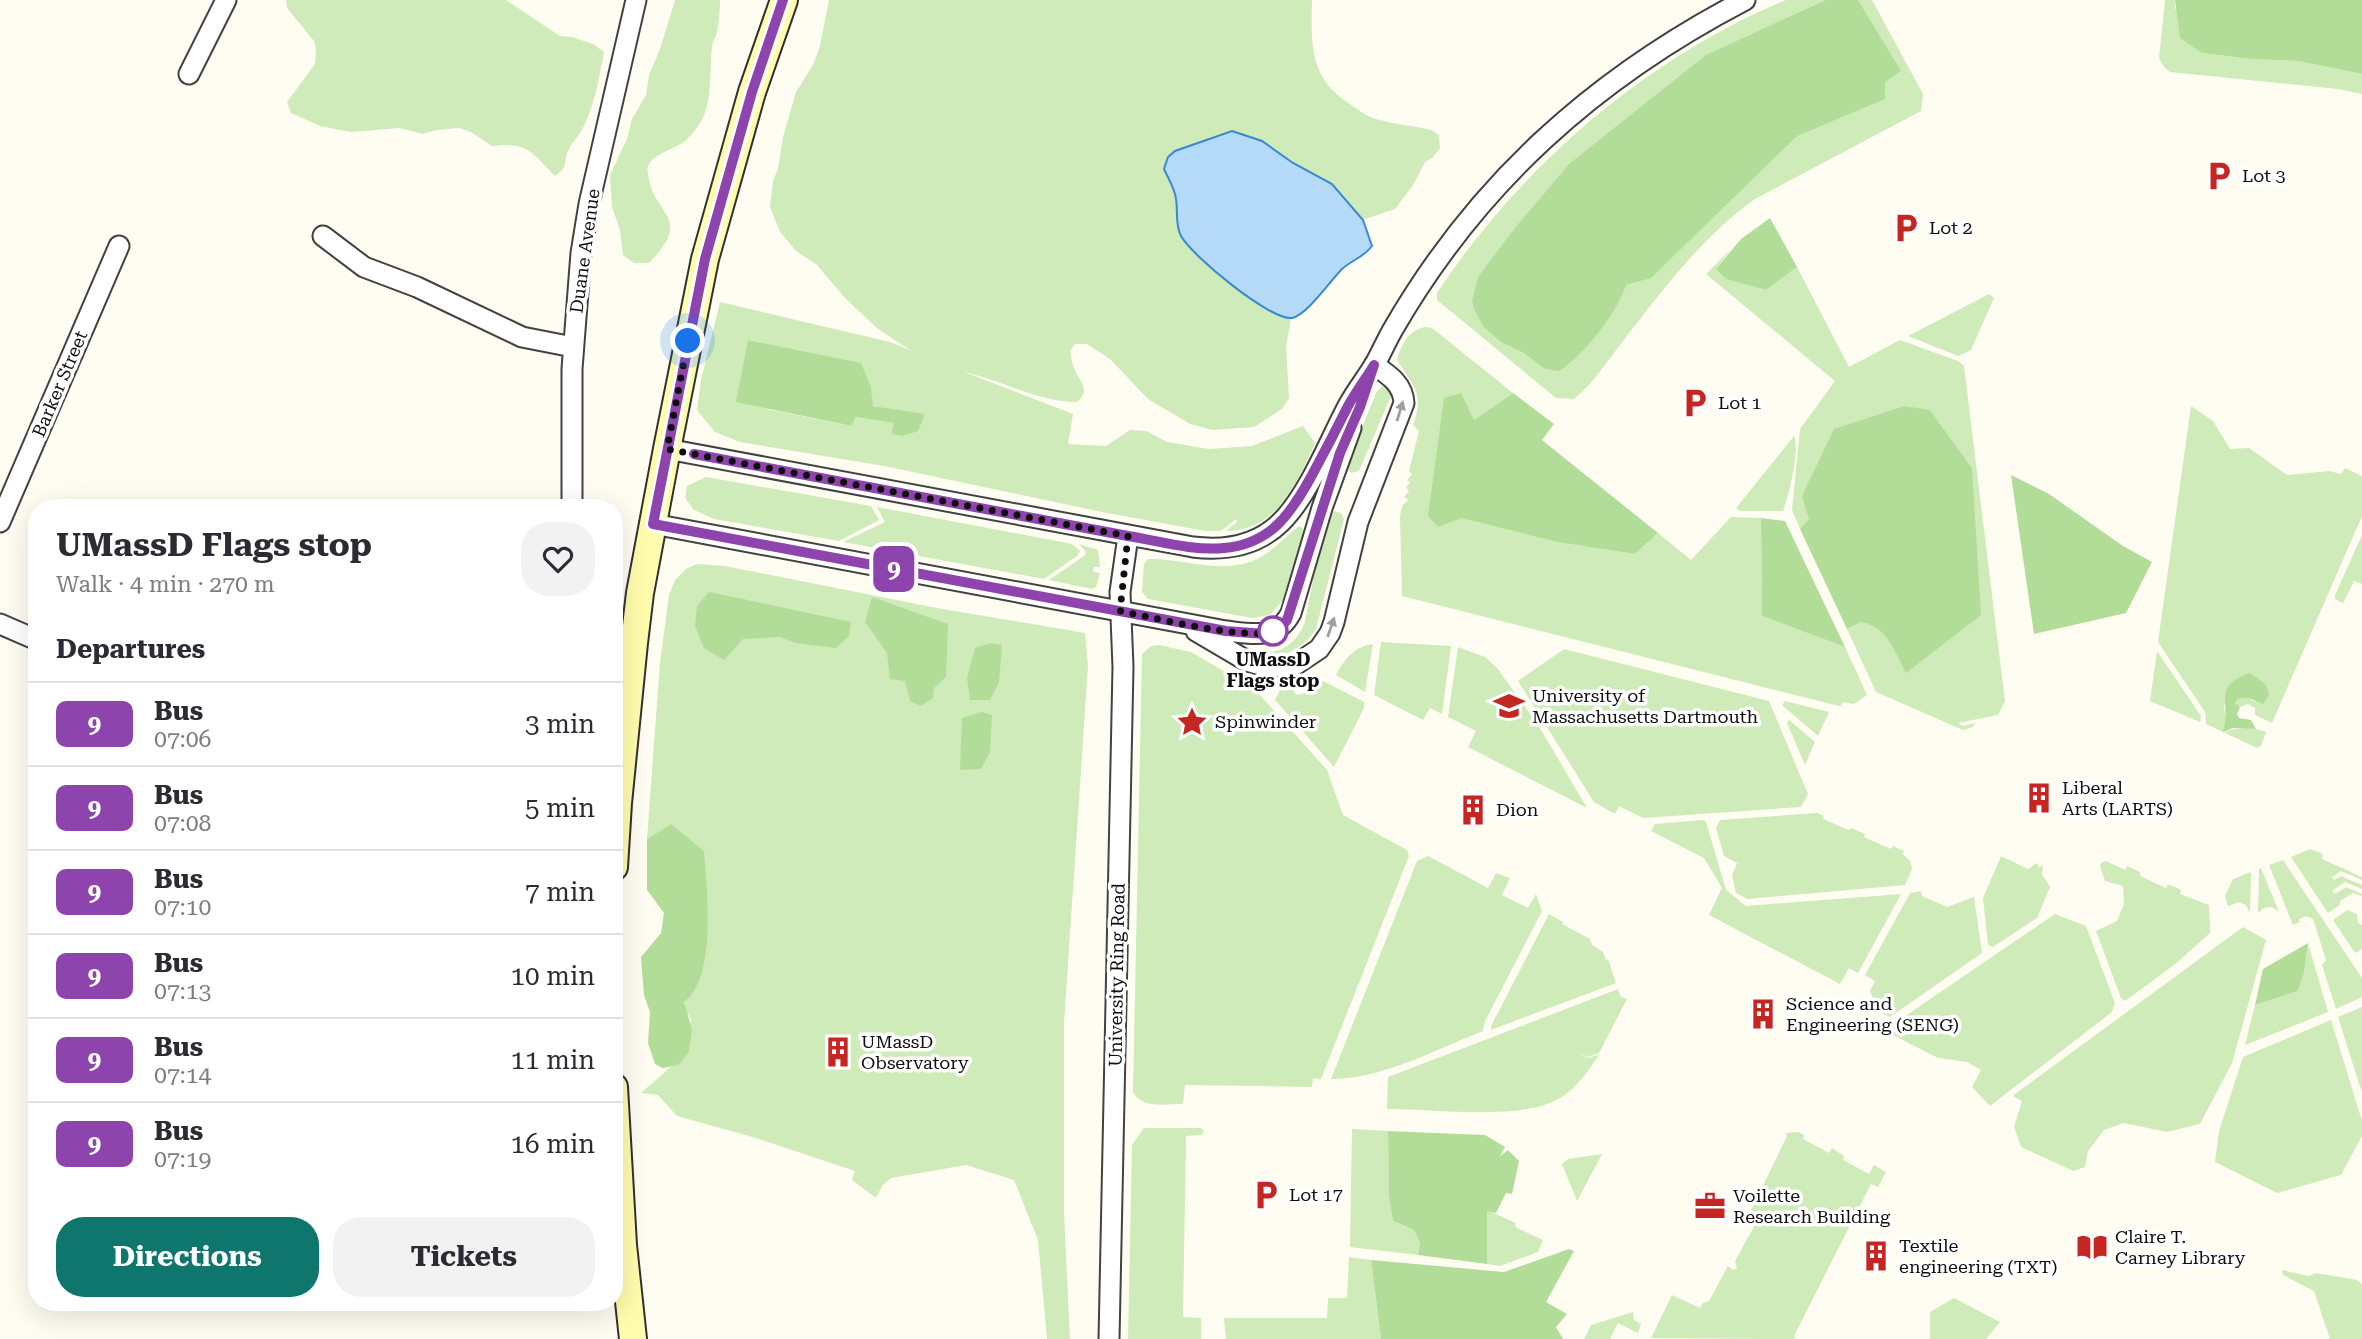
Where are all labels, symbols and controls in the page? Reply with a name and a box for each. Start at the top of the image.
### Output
parking icon: Lot 3 [2202,159,2236,193]
place label: Lot 3 [2242,165,2286,186]
street label: Duane Avenue [565,187,604,315]
parking icon: Lot 2 [1889,211,1923,245]
place label: Lot 2 [1929,217,1973,238]
your location [670,323,705,358]
street label: Barker Street [28,327,91,440]
parking icon: Lot 1 [1678,386,1712,420]
place label: Lot 1 [1718,392,1762,413]
one-way arrow [1396,400,1406,421]
button: heart [521,522,595,596]
text: UMassD Flags stop [56,525,372,564]
line badge: 9 [871,546,917,592]
text: 9 [887,555,901,583]
text: Walk · 4 min · 270 m [56,571,275,598]
marker: UMassD Flags stop [1258,616,1288,646]
one-way arrow [1326,616,1337,637]
text: Departures [56,634,205,664]
place label: UMassD Flags stop [1227,649,1319,691]
place label: University of Massachusetts Dartmouth [1532,685,1758,727]
school or university icon: University of Massachusetts Dartmouth [1492,689,1526,723]
text: Bus [154,696,203,726]
place icon: Spinwinder [1175,705,1209,739]
text: 3 min [525,709,595,739]
text: 9 [88,710,101,738]
place label: Spinwinder [1215,711,1316,732]
text: 07:06 [154,726,211,753]
place label: Liberal Arts (LARTS) [2062,777,2173,819]
text: Bus [154,780,203,810]
building icon: Liberal Arts (LARTS) [2022,781,2056,815]
text: 5 min [525,793,595,823]
building icon: Dion [1456,793,1490,827]
text: 9 [88,794,101,822]
place label: Dion [1496,799,1539,820]
text: 07:08 [154,810,211,837]
text: Bus [154,864,203,894]
text: 7 min [525,877,595,907]
text: 9 [88,878,101,906]
street label: University Ring Road [1104,882,1129,1067]
text: 07:10 [154,894,211,921]
text: Bus [154,948,203,978]
text: 10 min [511,961,595,991]
text: 9 [88,962,101,990]
text: 07:13 [154,978,211,1005]
place label: Science and Engineering (SENG) [1786,993,1959,1035]
building icon: Science and Engineering (SENG) [1746,997,1780,1031]
place label: UMassD Observatory [861,1031,969,1073]
text: Bus [154,1032,203,1062]
building icon: UMassD Observatory [821,1035,855,1069]
text: 11 min [511,1045,595,1075]
text: 9 [88,1046,101,1074]
text: 07:14 [154,1062,211,1089]
text: Bus [154,1116,203,1146]
text: 16 min [511,1129,595,1159]
text: 9 [88,1130,101,1158]
text: 07:19 [154,1146,211,1173]
parking icon: Lot 17 [1249,1178,1283,1212]
place label: Lot 17 [1289,1184,1343,1205]
place label: Voilette Research Building [1733,1185,1891,1227]
office icon: Voilette Research Building [1693,1189,1727,1223]
button: Directions [56,1217,319,1297]
button: Tickets [333,1217,595,1297]
place label: Claire T. Carney Library [2115,1226,2246,1268]
library icon: Claire T. Carney Library [2075,1230,2109,1264]
place label: Textile engineering (TXT) [1899,1235,2057,1277]
building icon: Textile engineering (TXT) [1859,1239,1893,1273]

